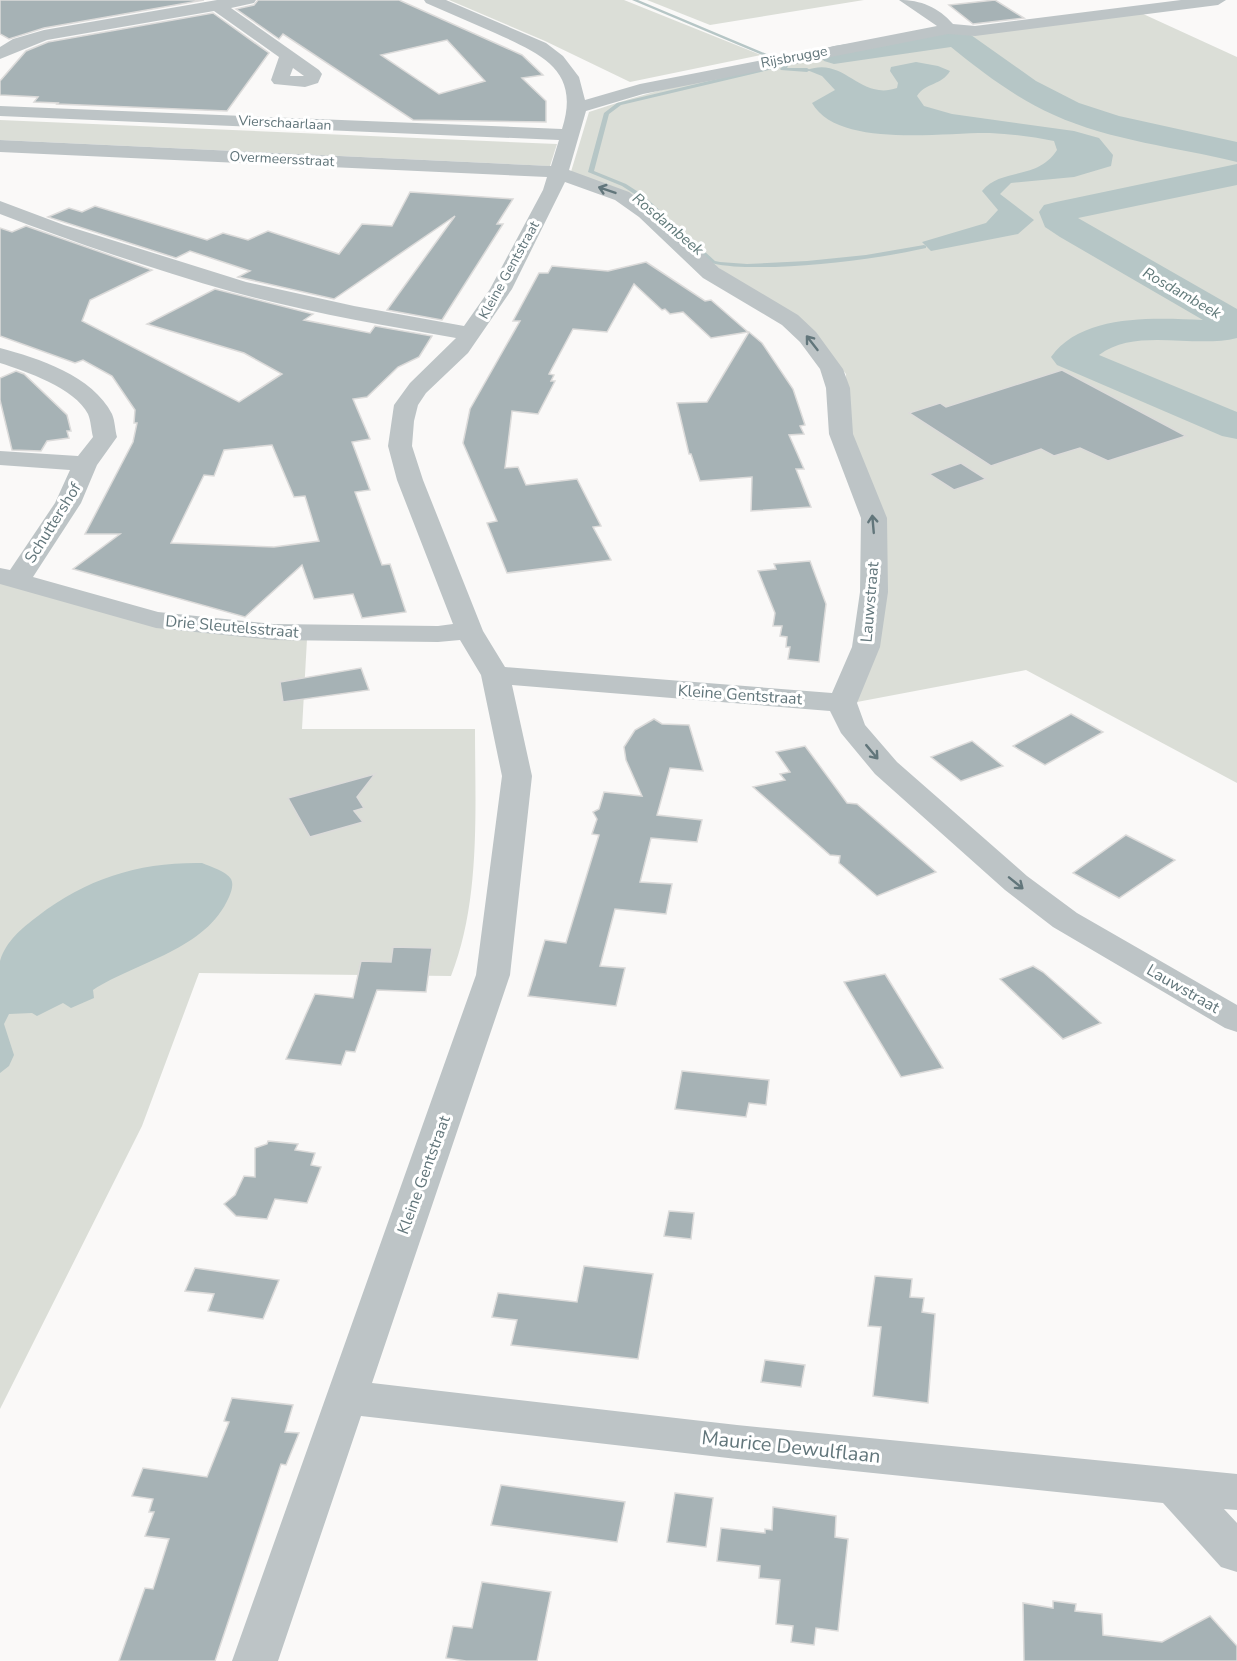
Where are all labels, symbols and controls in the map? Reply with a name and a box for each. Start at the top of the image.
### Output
street label: Rijsbrugge [759,41,829,73]
street label: Vierschaarlaan [237,111,332,135]
street label: Overmeersstraat [229,147,335,171]
one-way arrow [599,184,617,195]
water label: Rosdambeek [628,188,708,260]
street label: Kleine Gentstraat [474,218,544,322]
water label: Rosdambeek [1139,263,1225,324]
one-way arrow [806,335,819,351]
street label: Schuttershof [19,478,87,568]
one-way arrow [867,515,878,535]
street label: Lauwstraat [856,560,885,643]
street label: Drie Sleutelsstraat [164,610,300,644]
street label: Kleine Gentstraat [677,680,803,710]
one-way arrow [866,744,879,760]
one-way arrow [1008,876,1024,889]
street label: Lauwstraat [1142,959,1224,1019]
street label: Kleine Gentstraat [392,1112,456,1237]
street label: Maurice Dewulflaan [700,1424,882,1470]

